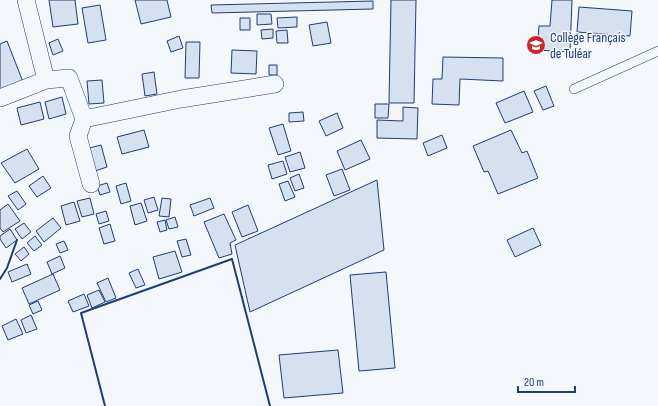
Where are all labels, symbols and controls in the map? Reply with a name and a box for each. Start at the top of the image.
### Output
place label: Collège Français de Tuléar [550,29,626,62]
school or university icon: Collège Français de Tuléar [525,34,547,56]
scale bar [518,368,575,394]
text: 20 m [524,375,544,390]

